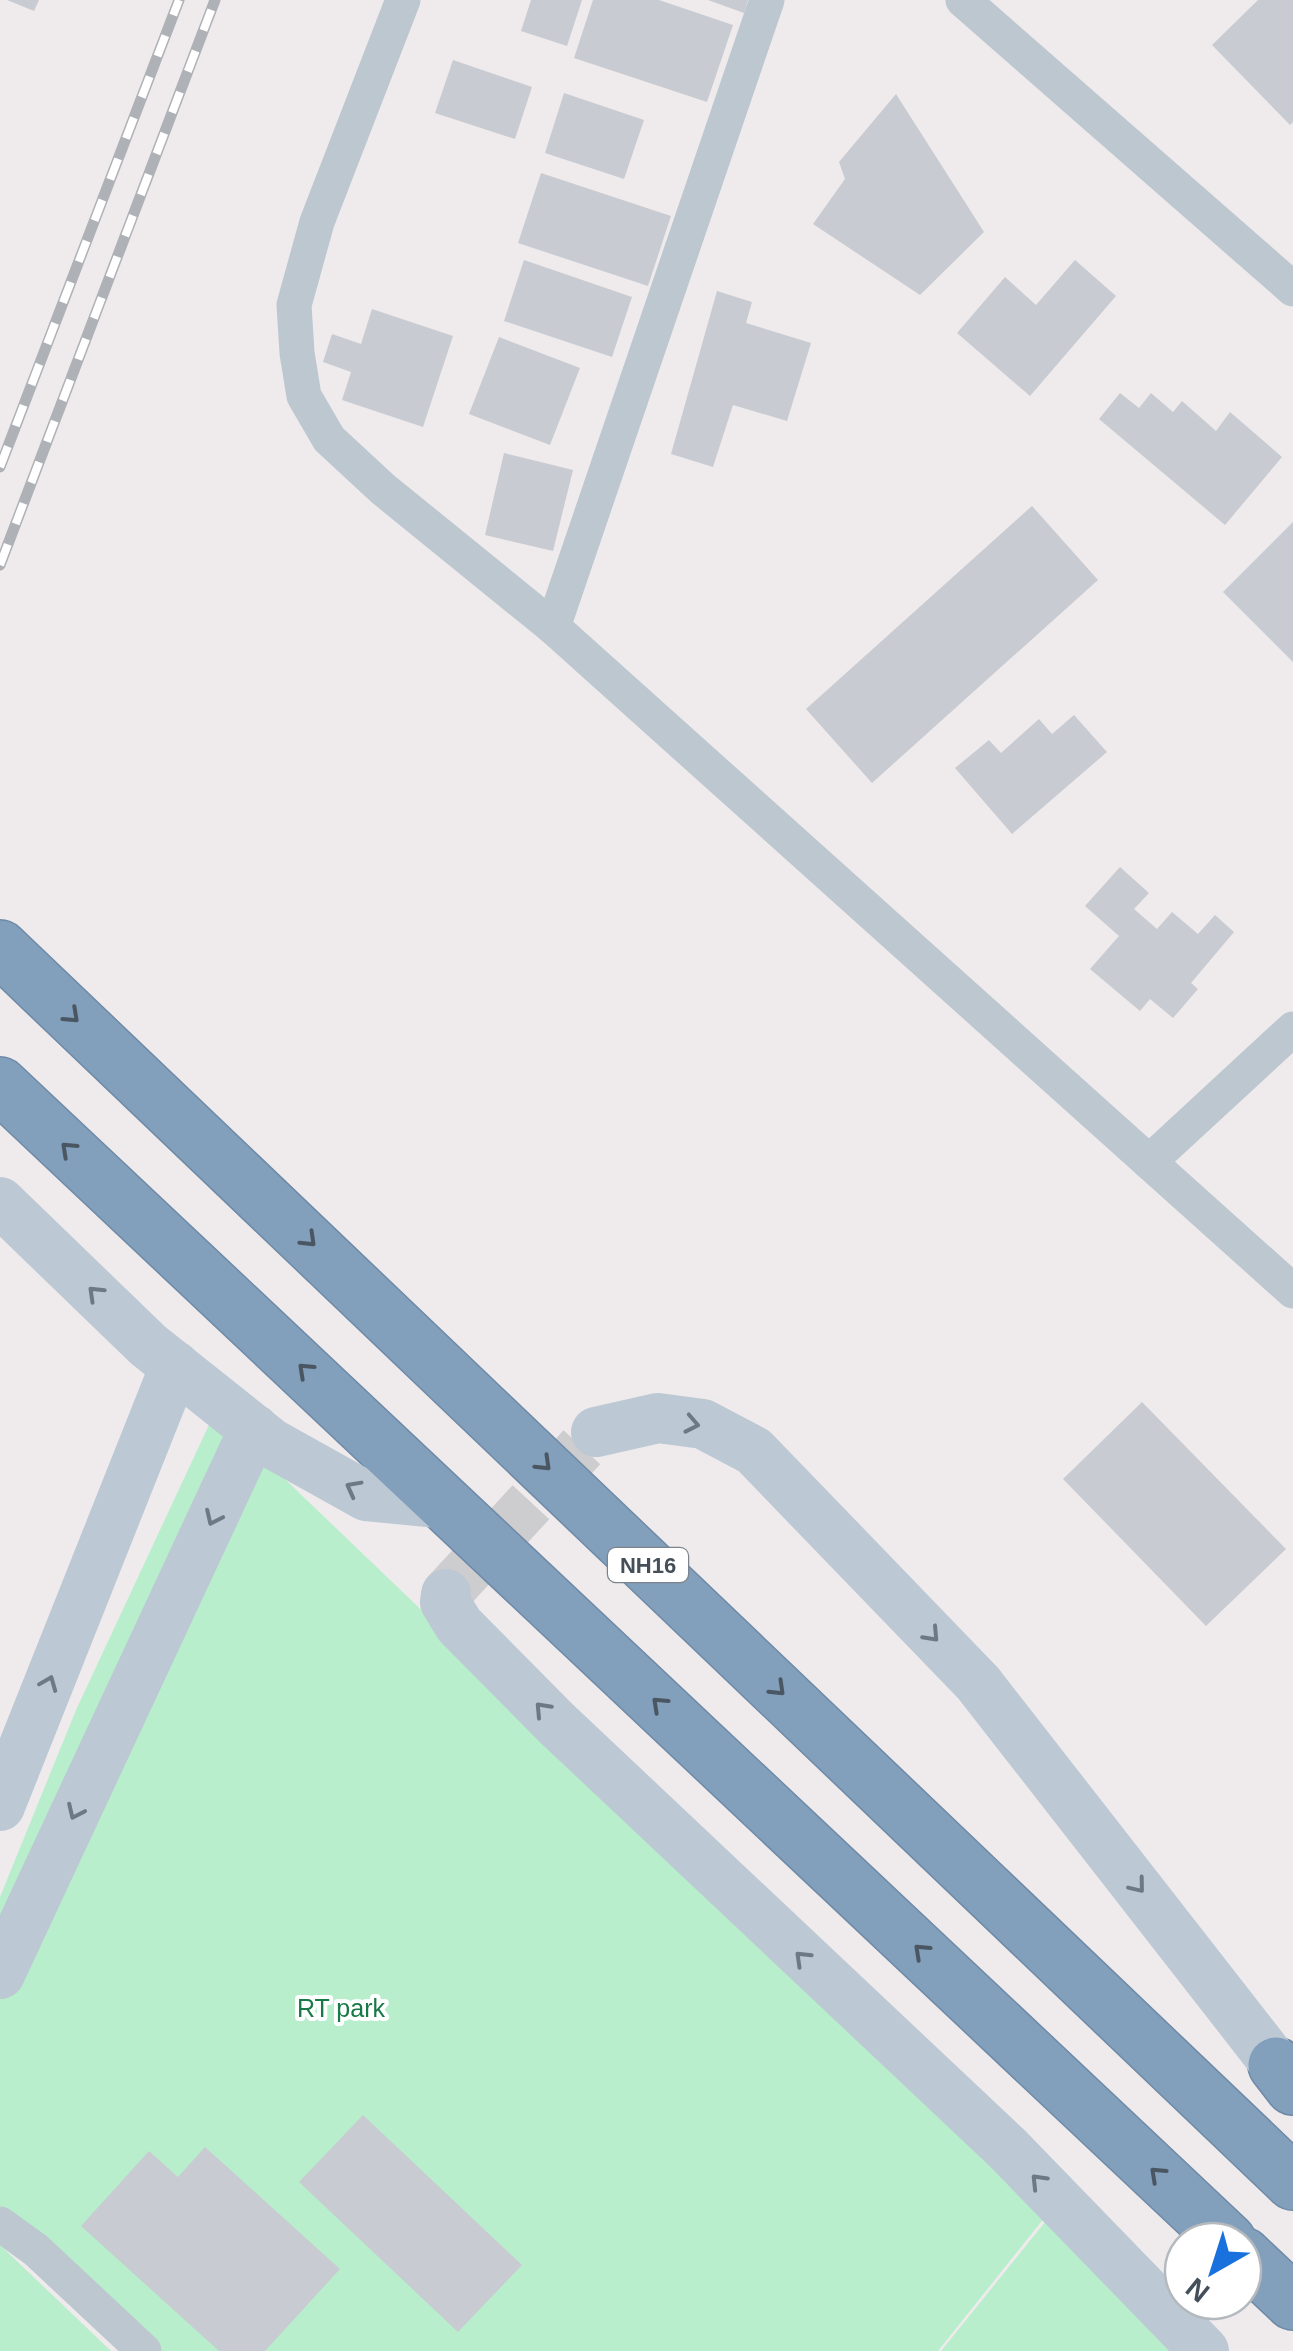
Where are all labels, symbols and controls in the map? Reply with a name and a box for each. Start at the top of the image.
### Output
one-way arrow [61,1004,79,1022]
one-way arrow [61,1142,79,1160]
one-way arrow [297,1228,315,1246]
one-way arrow [88,1287,106,1305]
one-way arrow [298,1364,317,1382]
one-way arrow [683,1412,700,1433]
one-way arrow [532,1452,550,1470]
one-way arrow [345,1481,363,1500]
one-way arrow [205,1508,225,1526]
road number: NH16 [608,1548,688,1582]
one-way arrow [920,1623,938,1641]
one-way arrow [37,1675,57,1692]
one-way arrow [767,1677,785,1695]
one-way arrow [653,1698,671,1716]
one-way arrow [536,1702,554,1720]
one-way arrow [68,1802,88,1820]
one-way arrow [1126,1875,1144,1893]
one-way arrow [914,1945,933,1963]
one-way arrow [795,1951,813,1969]
park label: RT park [297,1994,385,2022]
one-way arrow [1150,2168,1169,2186]
one-way arrow [1032,2174,1050,2192]
north arrow [1163,2221,1263,2321]
text: N [1180,2272,1215,2308]

